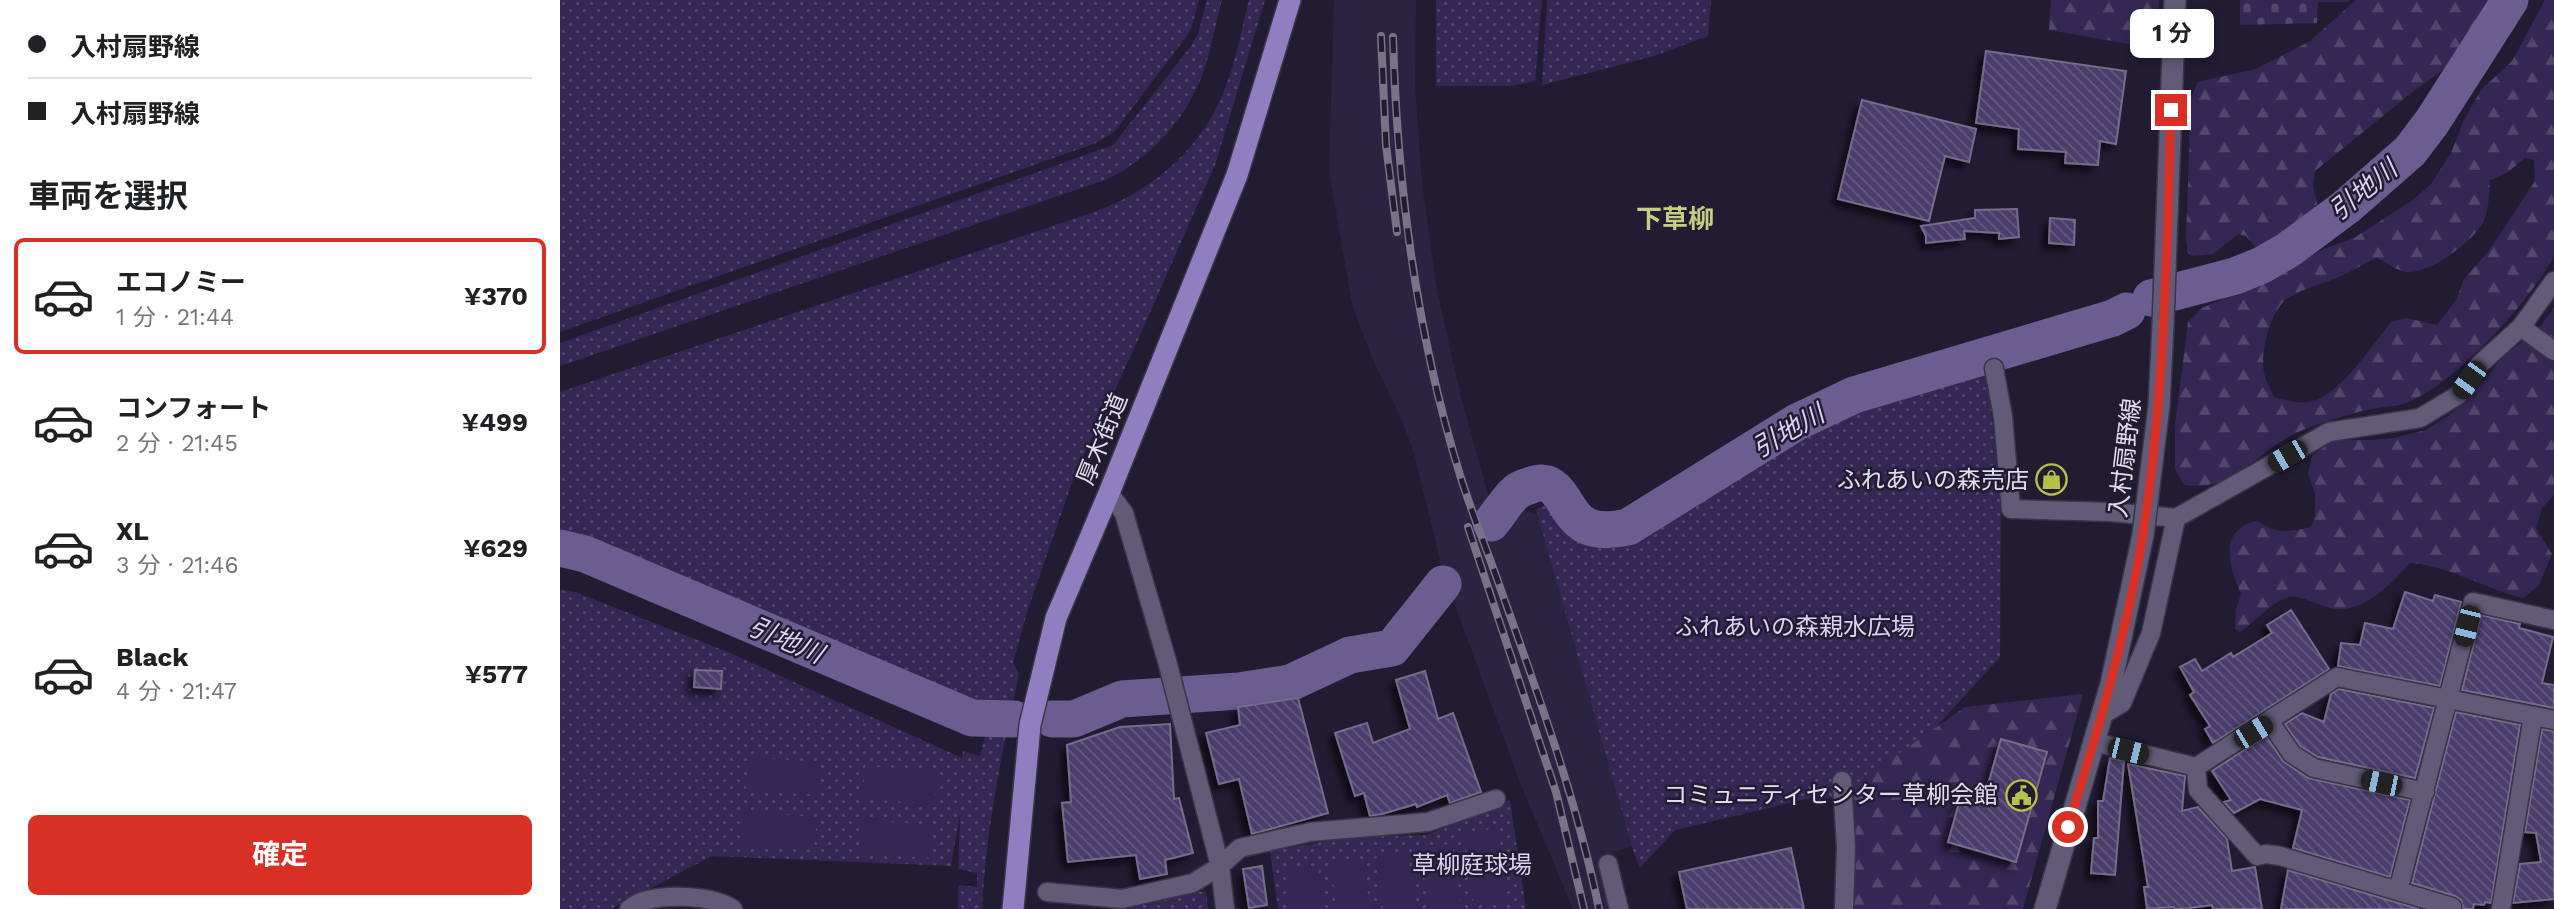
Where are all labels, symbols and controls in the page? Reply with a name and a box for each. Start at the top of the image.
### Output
callout: 1 分 [2129,8,2213,57]
text: 1 分 [2152,20,2192,47]
text: 入村扇野線 [70,32,200,62]
route end [2155,94,2187,126]
text: 入村扇野線 [70,99,200,129]
water label: 引地川 [2323,152,2405,226]
text: 車両を選択 [28,177,188,215]
district label: 下草柳 [1636,204,1714,234]
icon: car [32,265,95,328]
text: エコノミー [116,267,246,297]
text: ¥370 [464,281,528,311]
text: 1 分 · 21:44 [116,304,234,331]
car [2449,357,2490,403]
street label: 厚木街道 [1071,389,1133,489]
icon: car [32,391,95,454]
text: コンフォート [116,393,271,423]
water label: 引地川 [1747,397,1832,463]
street label: 入村扇野線 [2104,397,2146,519]
text: ¥499 [462,407,528,437]
text: 2 分 · 21:45 [116,430,238,457]
car [2264,436,2311,476]
shop icon: ふれあいの森売店 [2035,463,2069,497]
place label: ふれあいの森売店 [1837,466,2029,494]
text: XL [116,516,149,546]
icon: car [32,517,95,580]
text: ¥629 [463,533,528,563]
text: 3 分 · 21:46 [116,552,238,579]
car [2452,603,2483,649]
water label: 引地川 [744,611,831,670]
park label: ふれあいの森親水広場 [1675,613,1915,641]
text: Black [116,642,188,672]
icon: car [32,643,95,706]
text: ¥577 [465,659,528,689]
text: 4 分 · 21:47 [116,678,237,705]
car [2230,712,2277,752]
car [2106,736,2151,766]
car [2359,768,2404,798]
public building icon: コミュニティセンター草柳会館 [2004,778,2038,812]
place label: コミュニティセンター草柳会館 [1663,781,1998,809]
route start [2052,811,2084,843]
button: 確定 [28,815,532,895]
park label: 草柳庭球場 [1412,851,1532,879]

